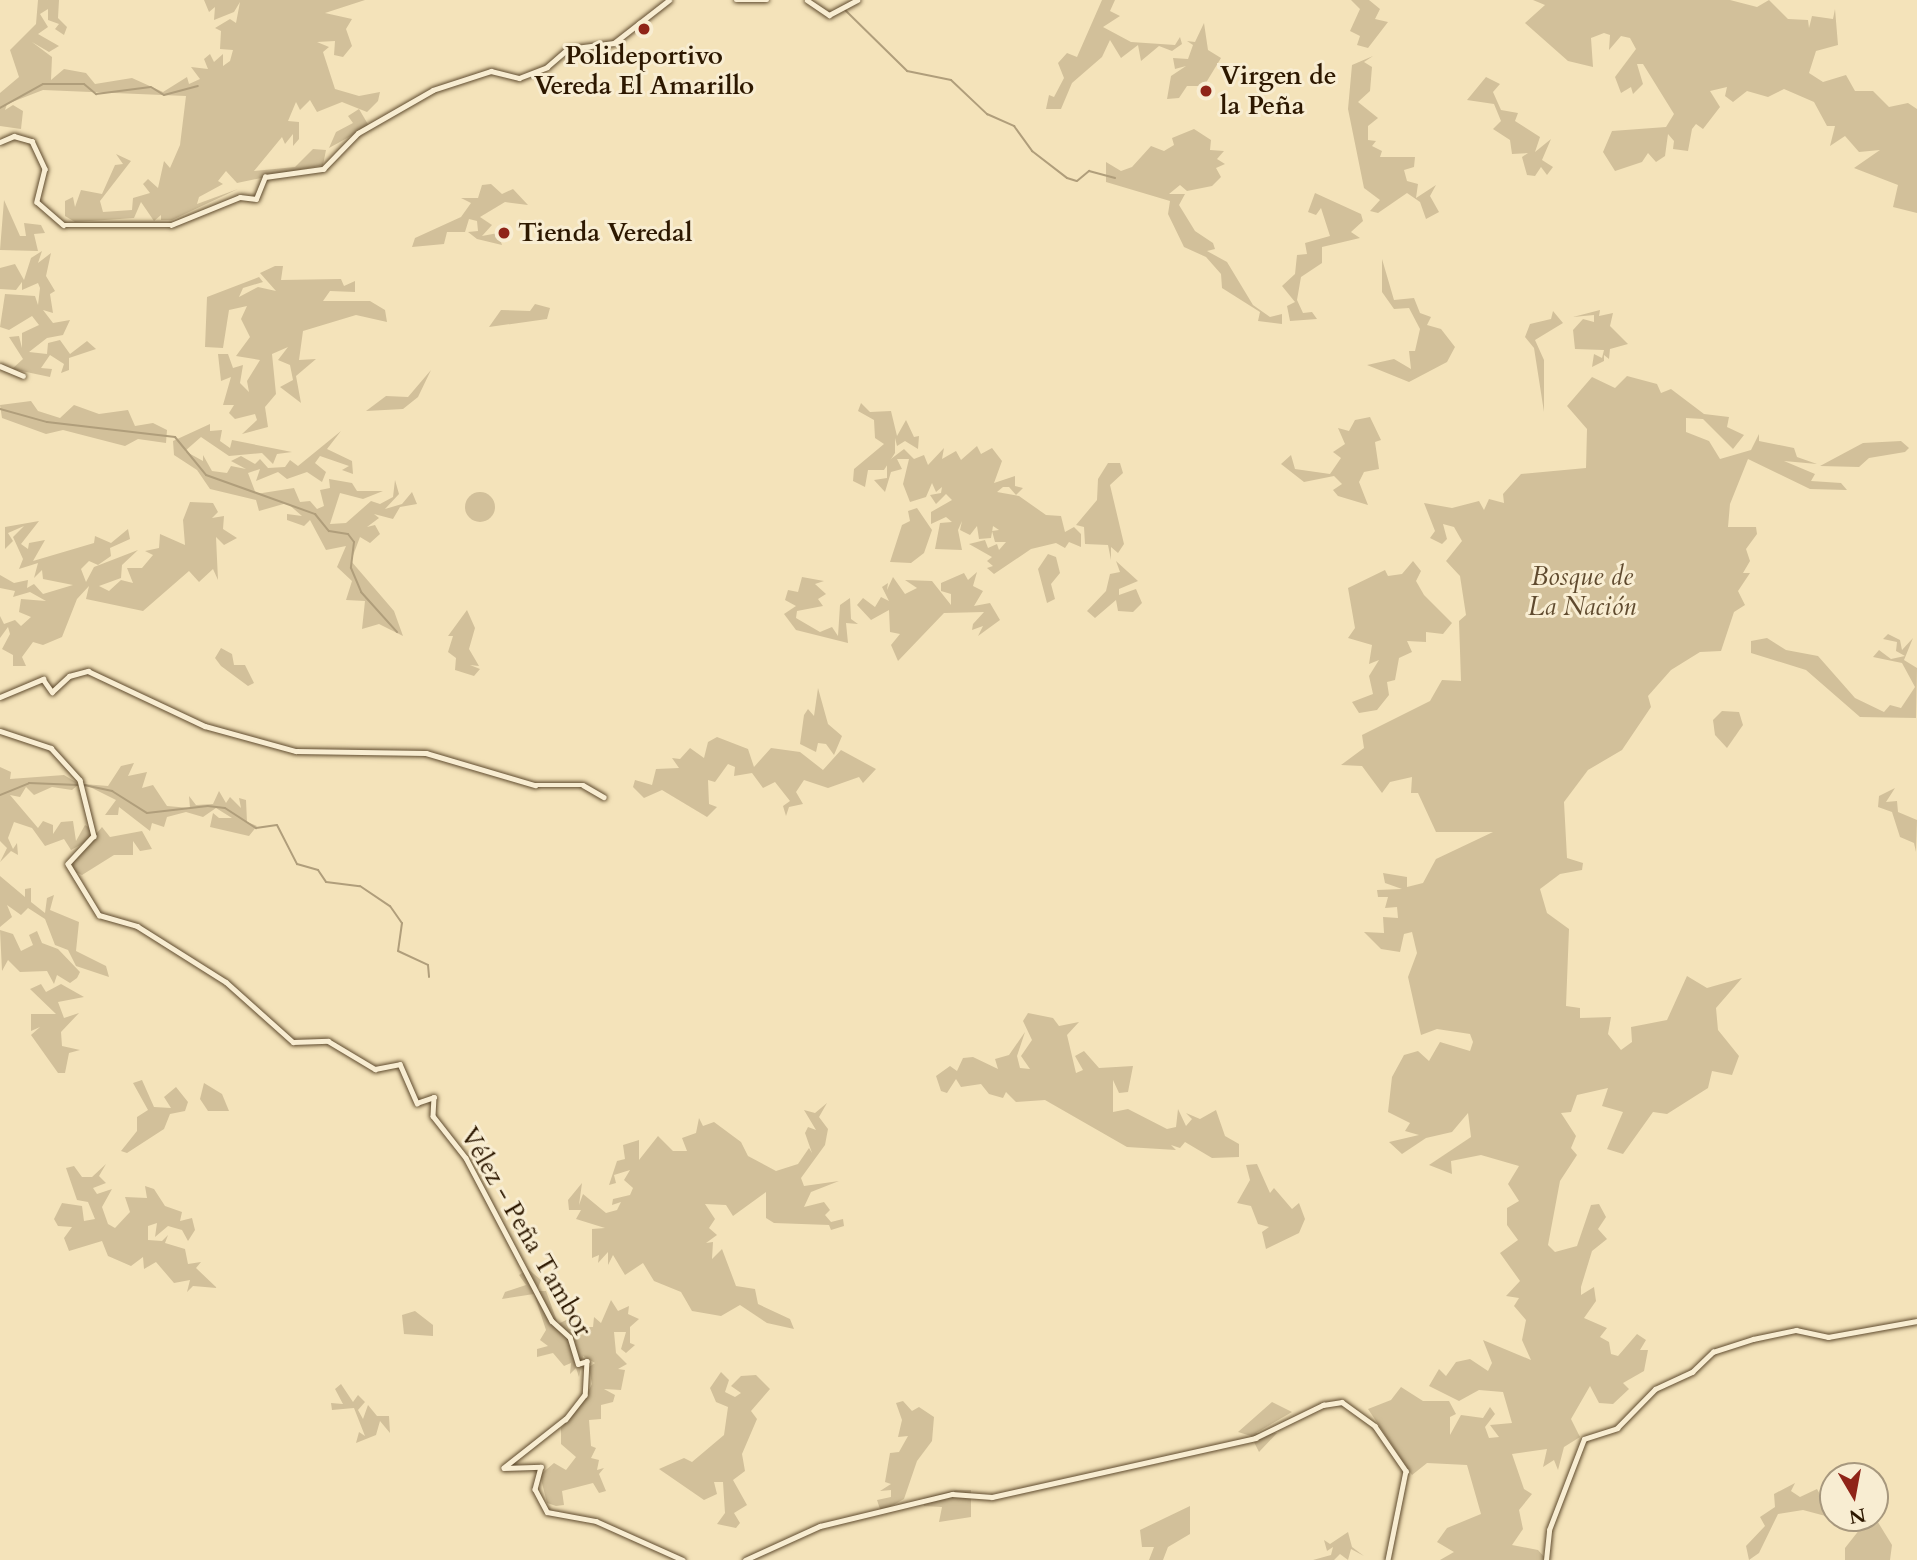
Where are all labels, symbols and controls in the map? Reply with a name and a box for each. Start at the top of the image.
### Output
marker: Polideportivo Vereda El Amarillo [636,21,652,37]
place label: Polideportivo Vereda El Amarillo [534,40,754,102]
place label: Virgen de la Peña [1220,60,1337,122]
marker: Virgen de la Peña [1198,83,1214,99]
place label: Tienda Veredal [518,217,692,249]
marker: Tienda Veredal [496,225,512,241]
park label: Bosque de La Nación [1528,561,1636,622]
street label: Vélez - Peña Tambor [453,1122,599,1342]
north arrow [1819,1462,1889,1532]
text: N [1847,1501,1868,1530]

